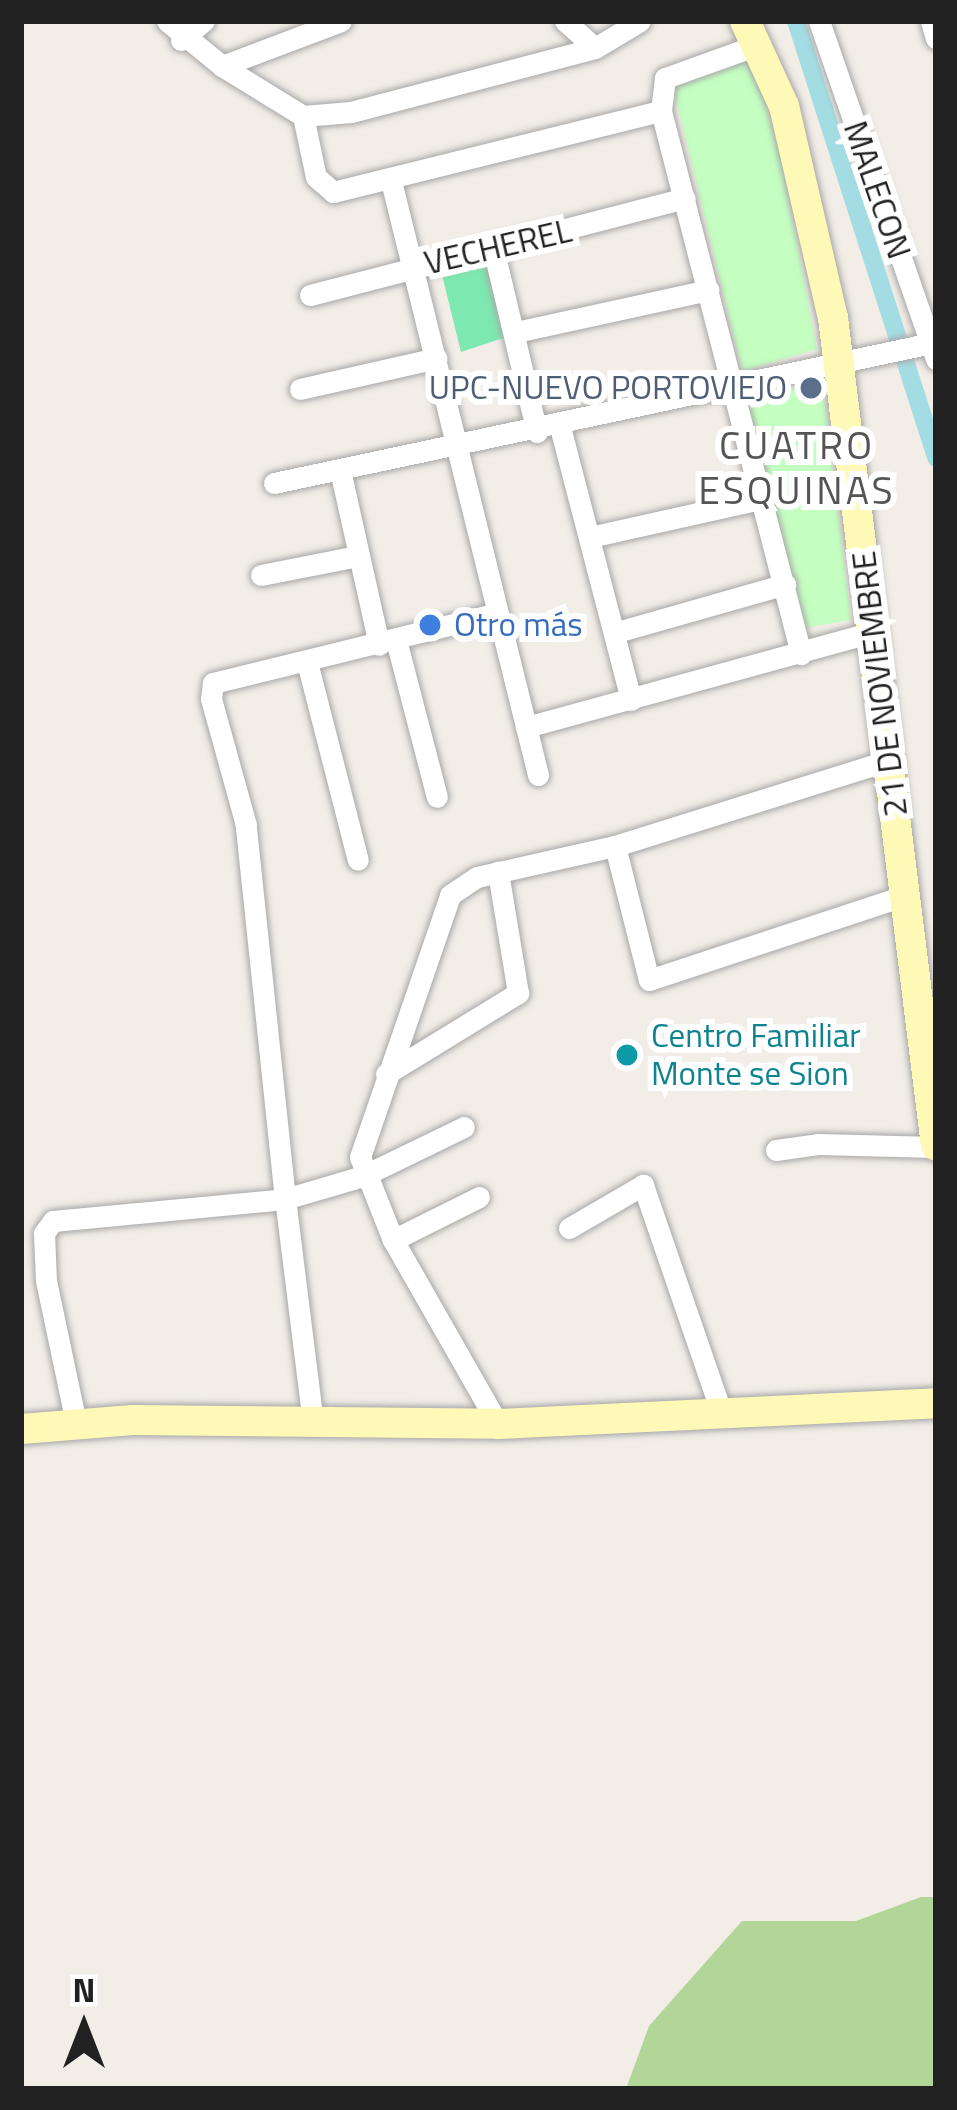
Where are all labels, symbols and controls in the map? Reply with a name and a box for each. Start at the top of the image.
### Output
street label: MALECON [835,116,919,264]
street label: VECHEREL [420,211,576,283]
place label: UPC-NUEVO PORTOVIEJO [429,368,787,408]
marker: UPC-NUEVO PORTOVIEJO [798,375,824,401]
district label: CUATRO ESQUINAS [698,423,896,514]
street label: 21 DE NOVIEMBRE [844,549,916,819]
place label: Otro más [454,605,583,645]
marker: Otro más [417,612,443,638]
place label: Centro Familiar Monte se Sion [651,1016,861,1094]
marker: Centro Familiar Monte se Sion [614,1042,640,1068]
text: N [73,1965,95,2015]
north arrow [24,1966,144,2086]

